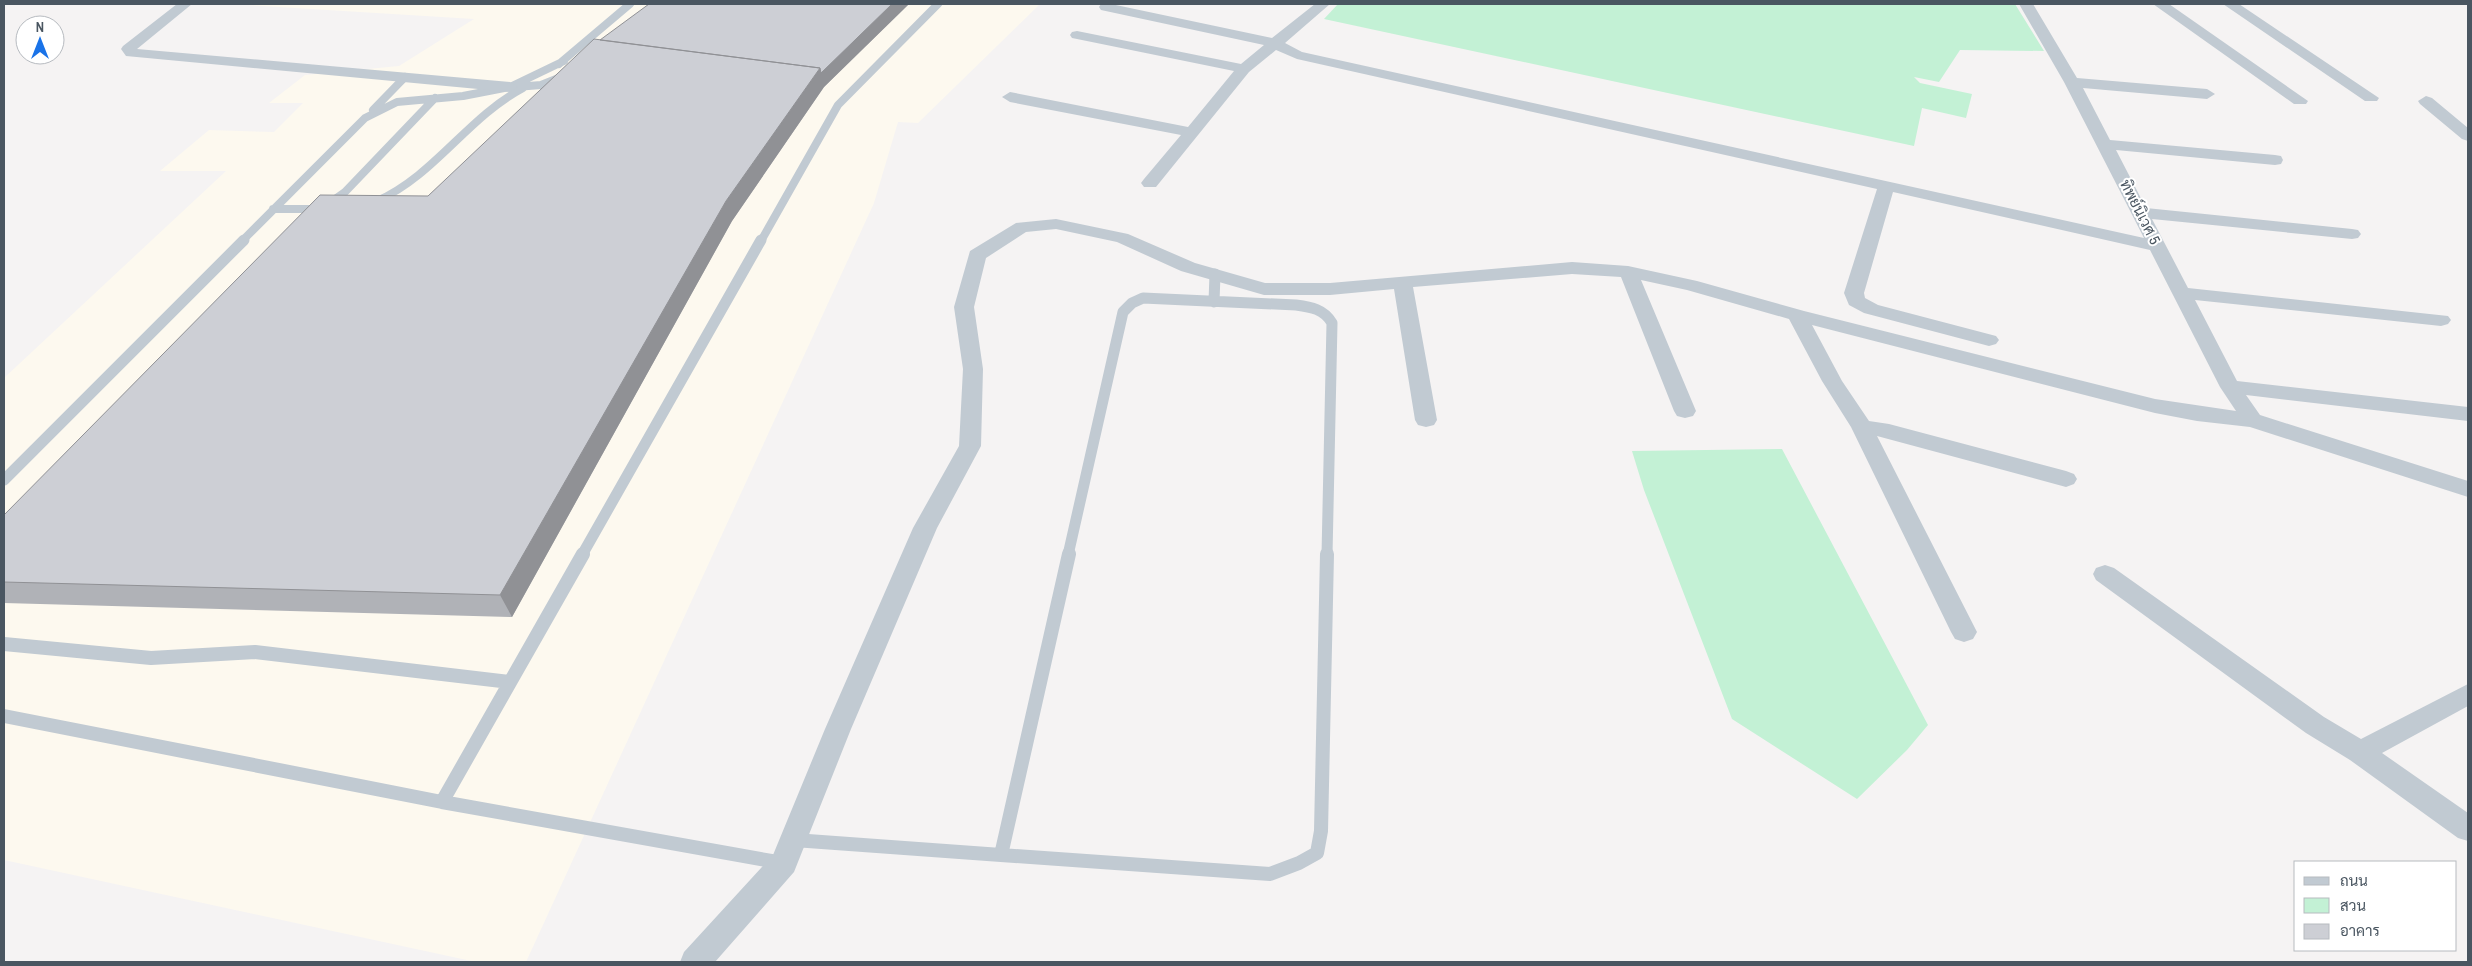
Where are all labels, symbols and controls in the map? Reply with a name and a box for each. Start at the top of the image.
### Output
north arrow [15,15,65,65]
text: N [36,18,44,36]
street label: ทิพย์นิเวศ 5 [2115,176,2166,248]
legend [2294,861,2457,951]
text: ถนน [2340,870,2368,891]
text: สวน [2340,895,2366,916]
text: อาคาร [2340,920,2380,941]

